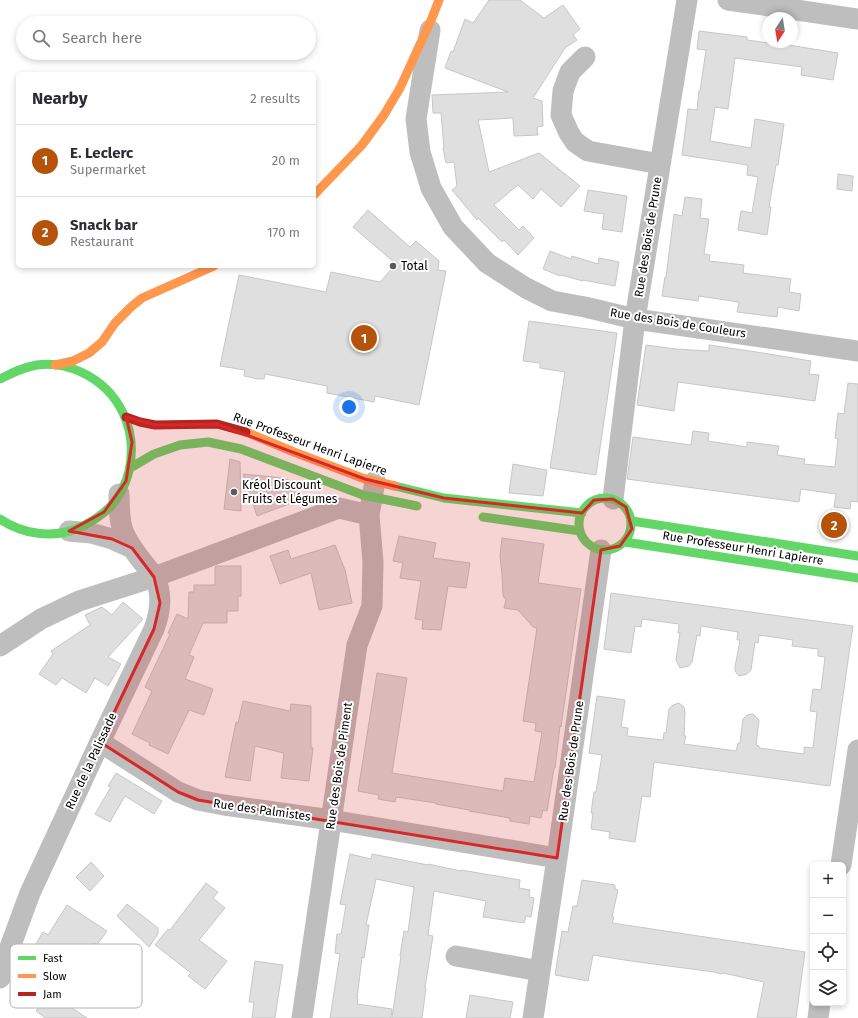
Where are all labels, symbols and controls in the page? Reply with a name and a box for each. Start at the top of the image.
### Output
north arrow [762,12,798,48]
search box [16,16,316,60]
icon: search [30,27,52,49]
text: Search here [62,29,142,47]
text: Nearby [32,88,87,109]
text: 2 results [250,91,300,106]
text: E. Leclerc [70,144,133,162]
text: 1 [42,153,48,168]
text: 20 m [272,153,300,168]
text: Supermarket [70,162,146,177]
street label: Rue des Bois de Prune [632,176,664,298]
text: Snack bar [70,216,138,234]
text: 2 [42,225,48,240]
text: 170 m [267,225,300,240]
text: Restaurant [70,234,134,249]
place label: Total [401,259,428,273]
marker: Total [388,261,398,271]
street label: Rue des Bois de Couleurs [609,305,747,341]
pin: 1 [351,323,377,353]
your location [339,397,359,417]
street label: Rue Professeur Henri Lapierre [231,410,389,478]
place label: Kréol Discount Fruits et Légumes [242,478,338,506]
marker: Kréol Discount Fruits et Légumes [229,487,239,497]
pin: 2 [821,510,847,540]
street label: Rue Professeur Henri Lapierre [662,528,824,568]
street label: Rue des Bois de Prune [556,700,586,822]
street label: Rue des Bois de Piment [323,701,355,831]
street label: Rue de la Palissade [62,711,120,811]
street label: Rue des Palmistes [212,796,312,824]
map controls [810,862,846,1006]
button: + [810,862,846,898]
button: − [810,898,846,934]
button: locate [810,934,846,970]
legend [10,944,142,1008]
text: Fast [43,952,63,965]
text: Slow [43,970,67,983]
button: layers [810,970,846,1006]
text: Jam [43,988,62,1001]

